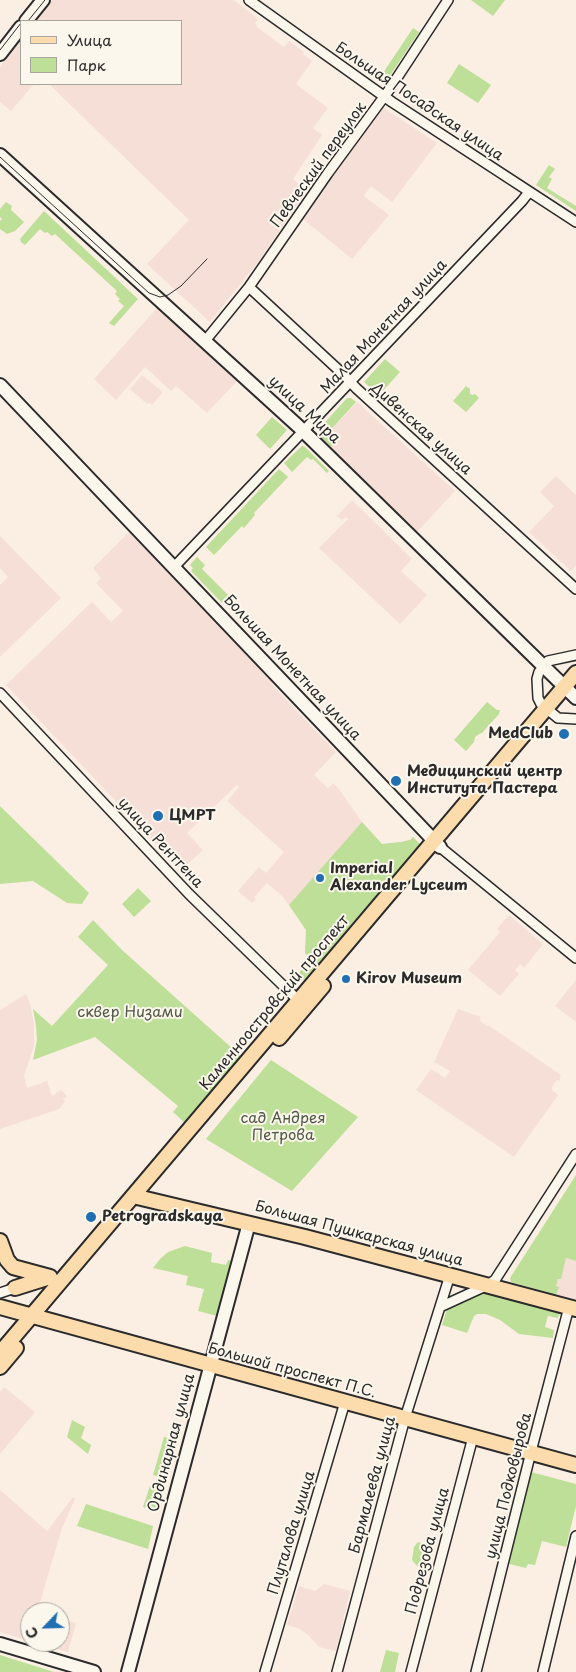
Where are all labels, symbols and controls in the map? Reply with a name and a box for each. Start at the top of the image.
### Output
legend [20,20,182,85]
text: Улица [67,28,112,51]
street label: Большая Посадская улица [332,39,506,165]
text: Парк [67,53,106,76]
street label: Певческий переулок [267,99,371,231]
street label: Малая Монетная улица [317,256,451,398]
street label: улица Мира [264,372,344,448]
street label: Дивенская улица [367,379,475,479]
street label: Большая Монетная улица [220,591,364,745]
place label: MedClub [488,725,553,743]
marker: MedClub [557,727,571,741]
place label: Медицинский центр Института Пастера [407,763,562,798]
marker: Медицинский центр Института Пастера [389,774,403,788]
street label: улица Рентгена [114,794,206,892]
place label: ЦМРТ [169,807,215,825]
marker: ЦМРТ [151,809,165,823]
place label: Imperial Alexander Lyceum [330,860,468,895]
marker: Imperial Alexander Lyceum [314,872,326,884]
street label: Каменноостровский проспект [197,912,353,1094]
place label: Kirov Museum [356,970,462,988]
marker: Kirov Museum [340,973,352,985]
park label: сквер Низами [77,1004,183,1022]
park label: сад Андрея Петрова [240,1110,326,1145]
street label: Большая Пушкарская улица [253,1198,465,1270]
place label: Petrogradskaya [102,1208,223,1226]
marker: Petrogradskaya [84,1210,98,1224]
street label: Большой проспект П.С. [206,1340,378,1402]
street label: Ординарная улица [145,1372,199,1514]
street label: улица Подковырова [482,1411,536,1561]
street label: Бармалеева улица [346,1415,400,1555]
street label: Плуталова улица [265,1469,319,1597]
street label: Подрезова улица [402,1486,454,1616]
north arrow [20,1602,70,1652]
text: С [20,1624,43,1642]

